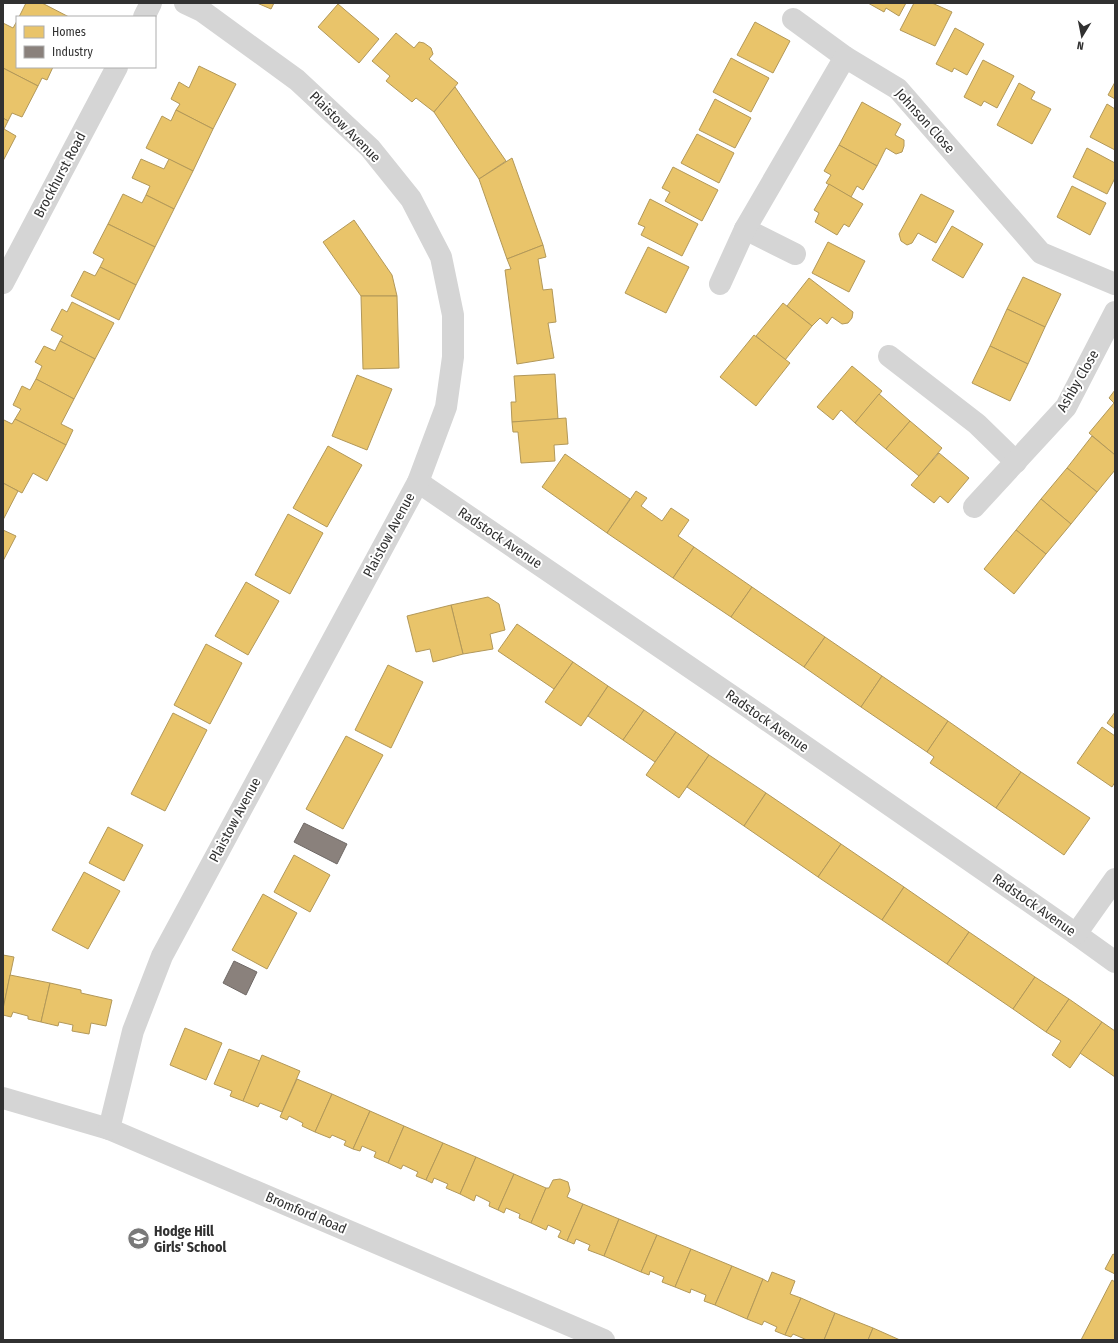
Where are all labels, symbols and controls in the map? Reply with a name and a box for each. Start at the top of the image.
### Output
legend [16,16,156,68]
north arrow [1062,16,1102,56]
text: Homes [52,25,86,39]
text: N [1076,38,1085,52]
text: Industry [52,45,93,59]
street label: Johnson Close [892,85,958,157]
street label: Plaistow Avenue [306,88,384,166]
street label: Brockhurst Road [30,129,90,221]
street label: Ashby Close [1054,347,1103,415]
street label: Plaistow Avenue [360,490,418,580]
street label: Radstock Avenue [455,504,545,572]
street label: Radstock Avenue [722,686,812,756]
street label: Plaistow Avenue [206,775,264,865]
street label: Radstock Avenue [989,870,1079,940]
street label: Bromford Road [263,1188,349,1238]
place label: Hodge Hill Girls' School [154,1223,226,1256]
school or university icon: Hodge Hill Girls' School [125,1226,151,1252]

